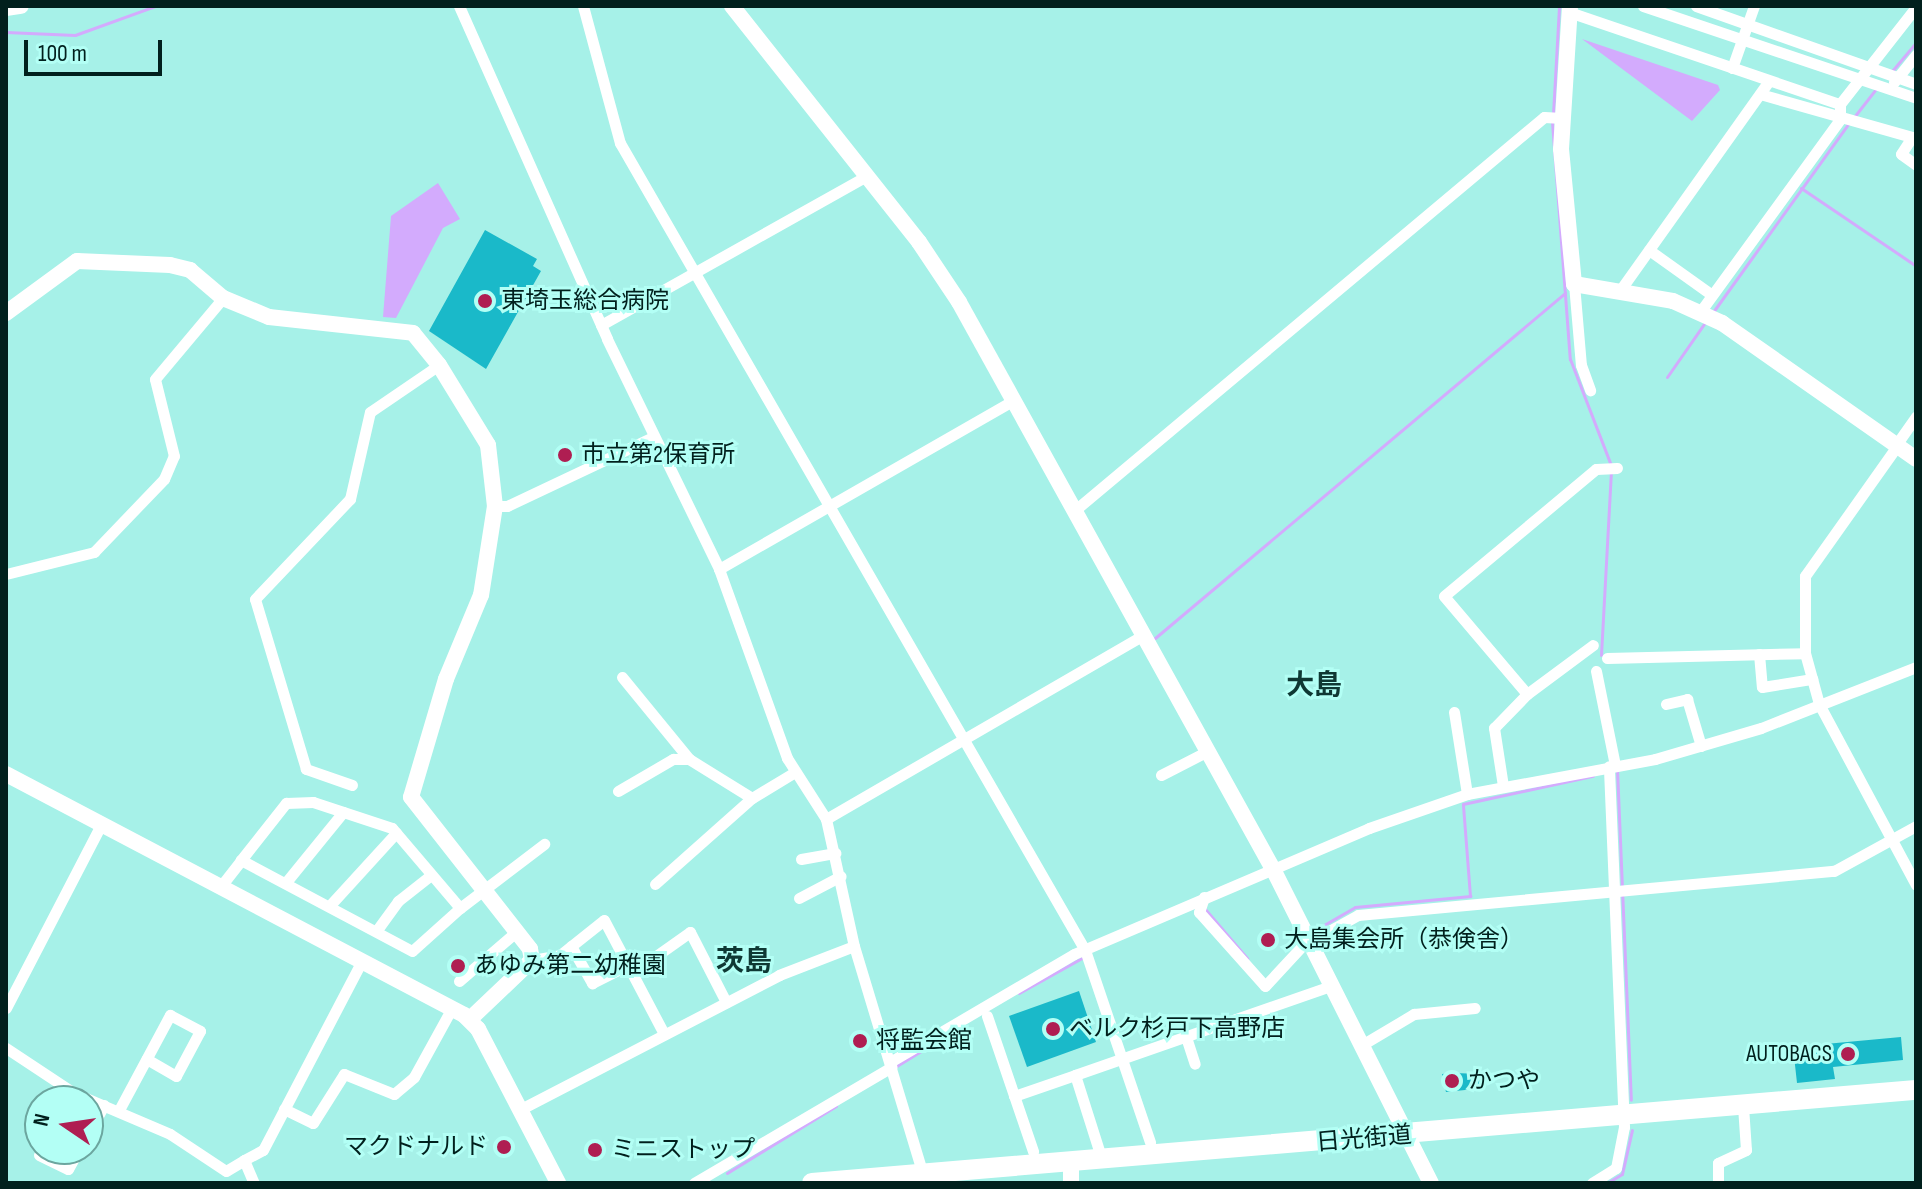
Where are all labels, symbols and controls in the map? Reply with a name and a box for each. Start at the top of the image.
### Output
scale bar [28,24,166,74]
text: 100 m [38,39,87,68]
place label: 東埼玉総合病院 [501,287,669,315]
marker: 東埼玉総合病院 [476,292,494,310]
place label: 市立第2保育所 [581,441,735,469]
marker: 市立第2保育所 [556,446,574,464]
district label: 大島 [1286,669,1342,703]
place label: 大島集会所（恭倹舎） [1284,926,1524,954]
marker: 大島集会所（恭倹舎） [1259,931,1277,949]
district label: 茨島 [716,945,772,979]
place label: あゆみ第二幼稚園 [474,952,666,980]
marker: あゆみ第二幼稚園 [449,957,467,975]
place label: ベルク杉戸下高野店 [1069,1015,1285,1043]
marker: ベルク杉戸下高野店 [1044,1020,1062,1038]
place label: 将監会館 [876,1027,972,1055]
marker: 将監会館 [851,1032,869,1050]
place label: AUTOBACS [1746,1040,1832,1068]
marker: AUTOBACS [1839,1045,1857,1063]
place label: かつや [1468,1067,1540,1095]
marker: かつや [1443,1072,1461,1090]
north arrow [24,1085,104,1165]
text: N [28,1111,57,1129]
street label: 日光街道 [1315,1120,1413,1158]
place label: マクドナルド [344,1133,488,1161]
place label: ミニストップ [611,1136,755,1164]
marker: マクドナルド [495,1138,513,1156]
marker: ミニストップ [586,1141,604,1159]

